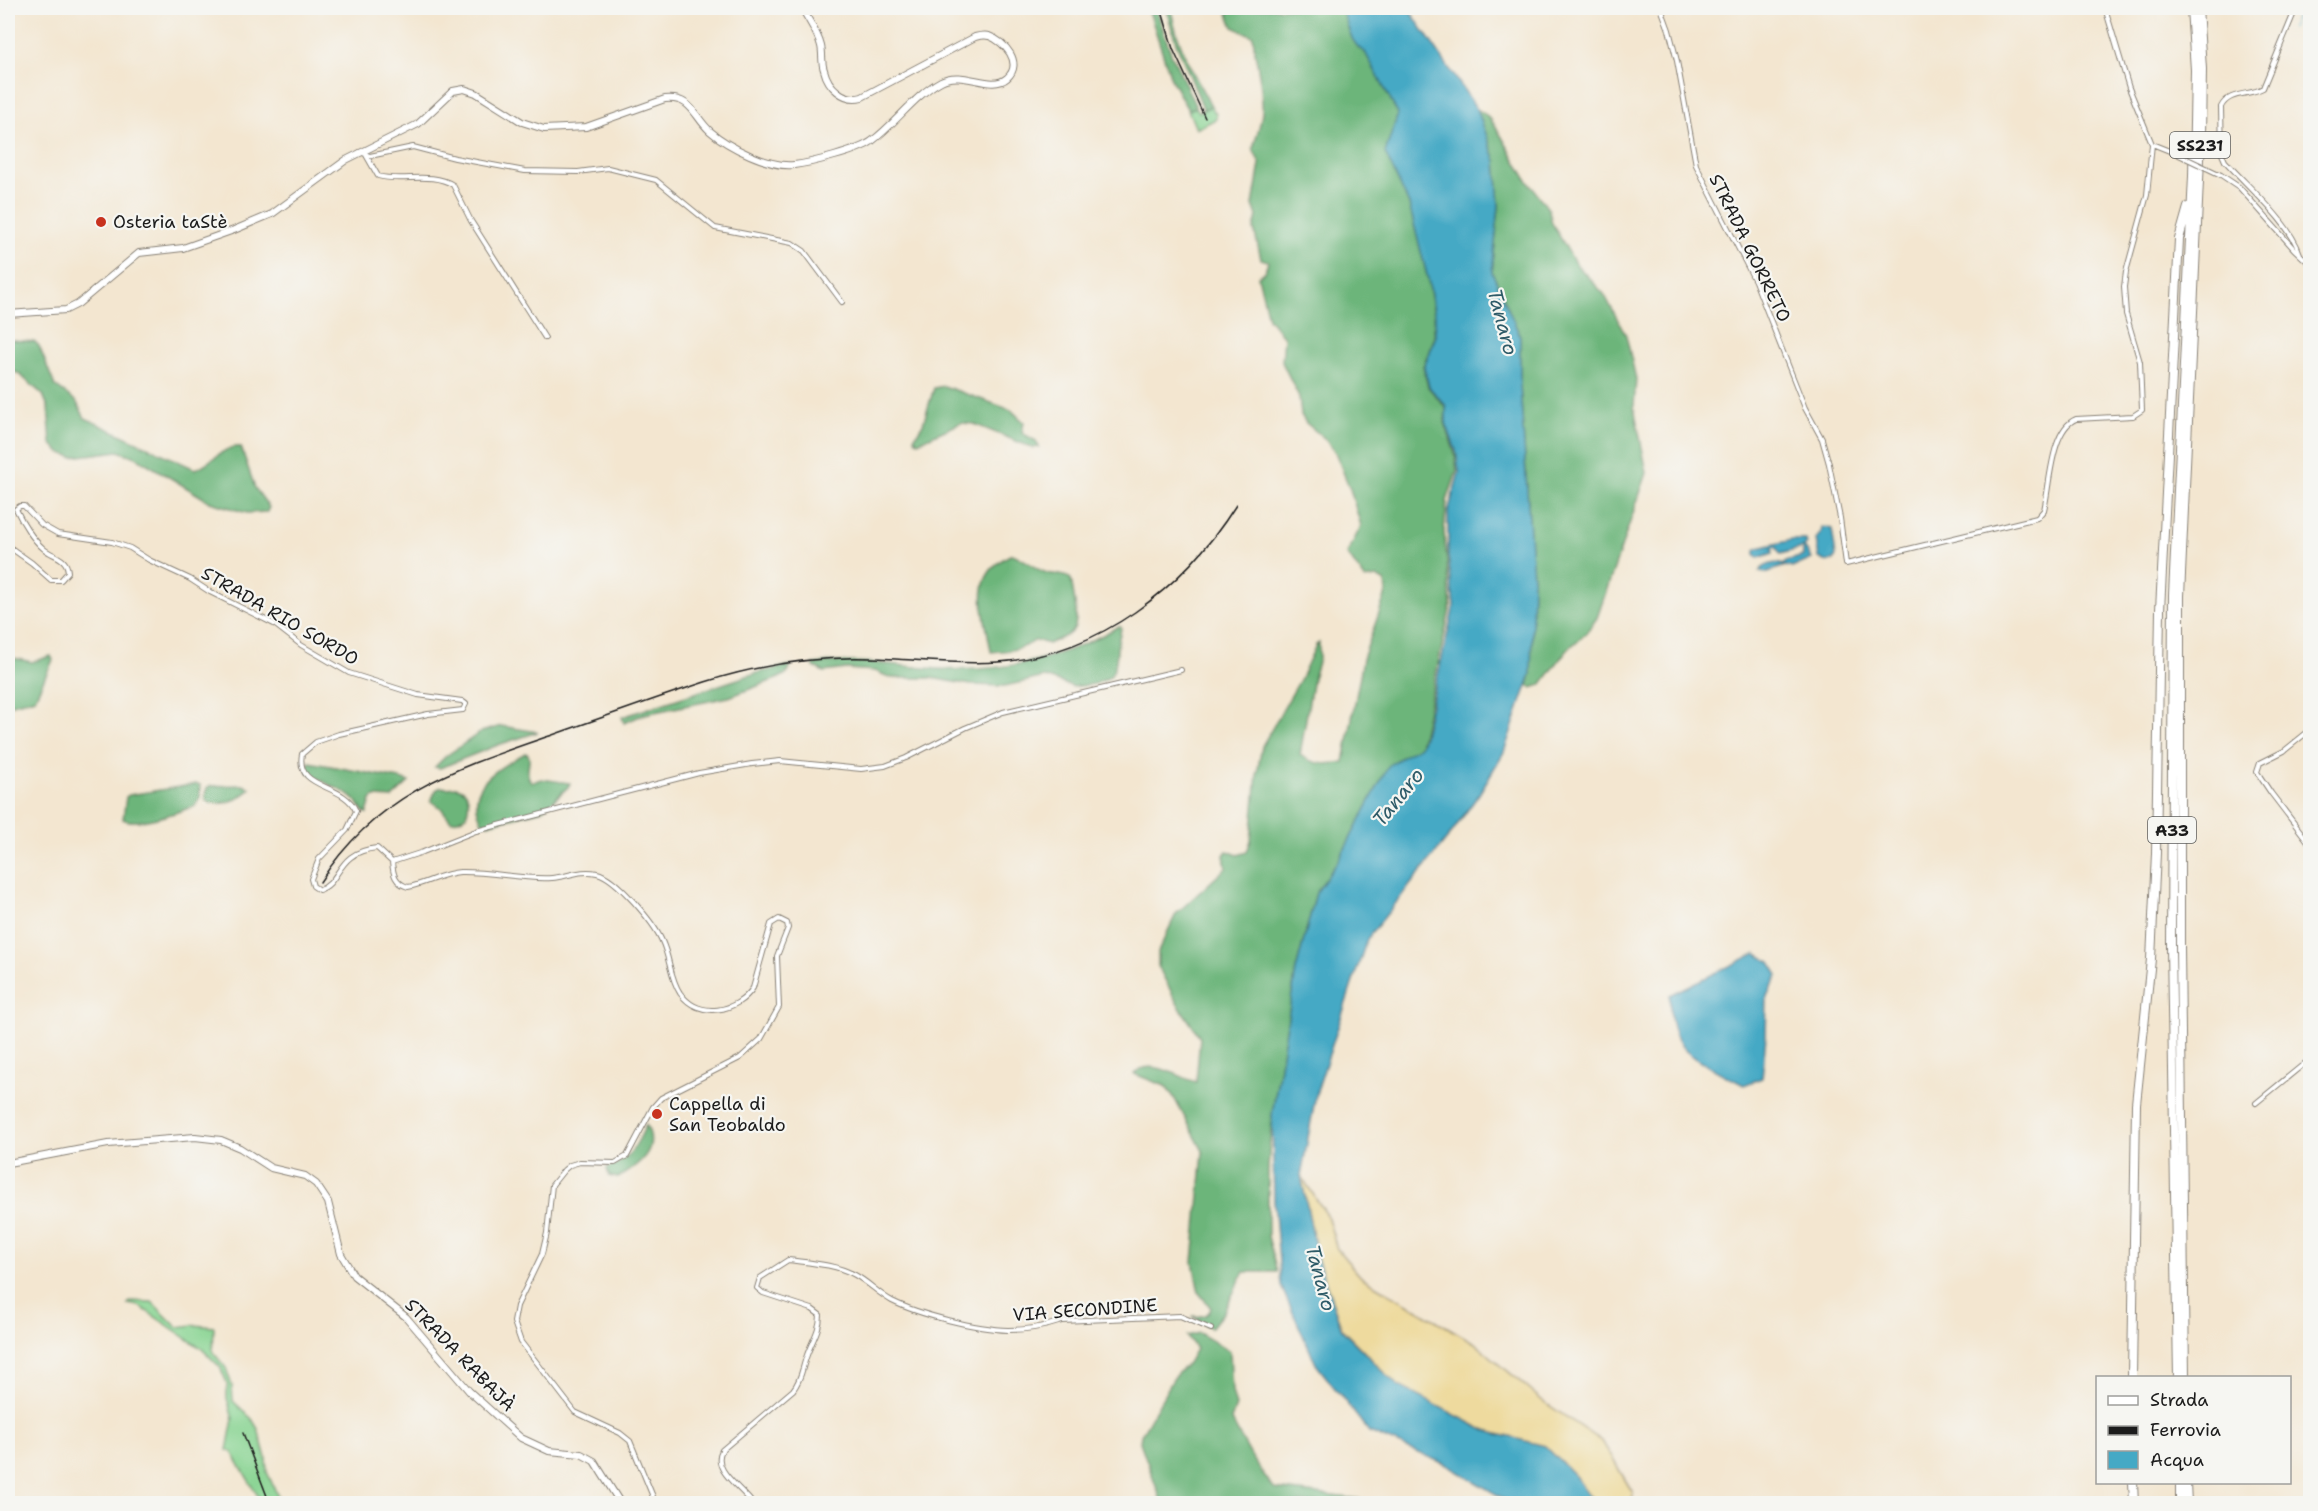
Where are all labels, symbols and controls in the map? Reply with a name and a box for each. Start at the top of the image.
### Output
road number: SS231 [2170,132,2230,158]
street label: STRADA GORRETO [1704,170,1796,326]
place label: Osteria taStè [113,210,228,234]
marker: Osteria taStè [94,215,108,229]
water label: Tanaro [1482,286,1524,358]
street label: STRADA RIO SORDO [197,561,363,671]
water label: Tanaro [1367,762,1429,832]
road number: A33 [2148,817,2196,843]
place label: Cappella di San Teobaldo [669,1092,786,1137]
marker: Cappella di San Teobaldo [650,1107,664,1121]
water label: Tanaro [1300,1242,1342,1314]
street label: STRADA RABAJÀ [400,1293,520,1417]
street label: VIA SECONDINE [1012,1293,1158,1327]
legend [2096,1376,2291,1484]
text: Strada [2150,1388,2209,1412]
text: Ferrovia [2150,1418,2221,1442]
text: Acqua [2150,1448,2204,1472]

